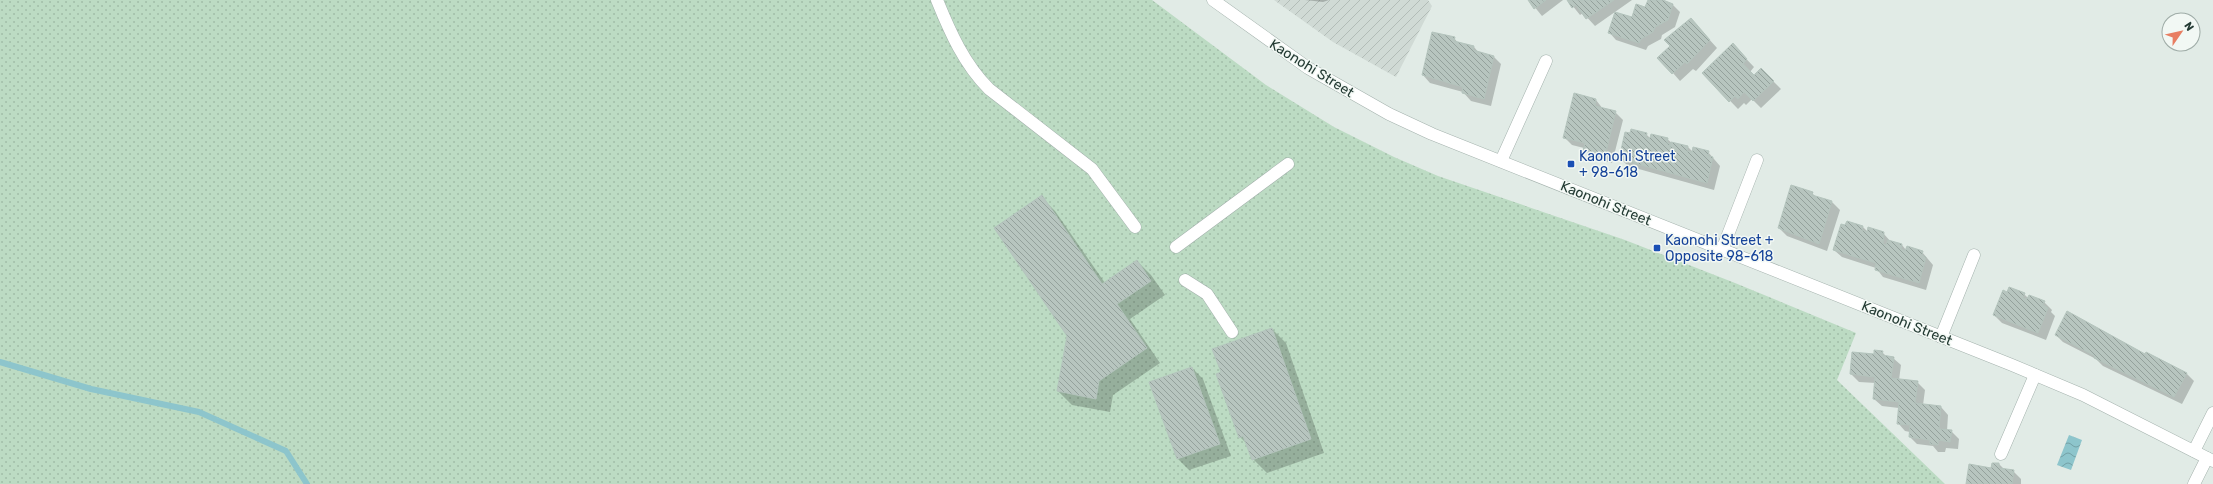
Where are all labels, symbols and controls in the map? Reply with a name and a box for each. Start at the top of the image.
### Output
north arrow [2161,12,2201,52]
text: N [2181,20,2197,34]
street label: Kaonohi Street [1266,36,1358,101]
place label: Kaonohi Street + 98-618 [1579,148,1676,181]
marker: Kaonohi Street + 98-618 [1566,159,1576,169]
street label: Kaonohi Street [1558,178,1654,230]
place label: Kaonohi Street + Opposite 98-618 [1665,232,1774,265]
marker: Kaonohi Street + Opposite 98-618 [1652,243,1662,253]
street label: Kaonohi Street [1859,298,1955,350]

